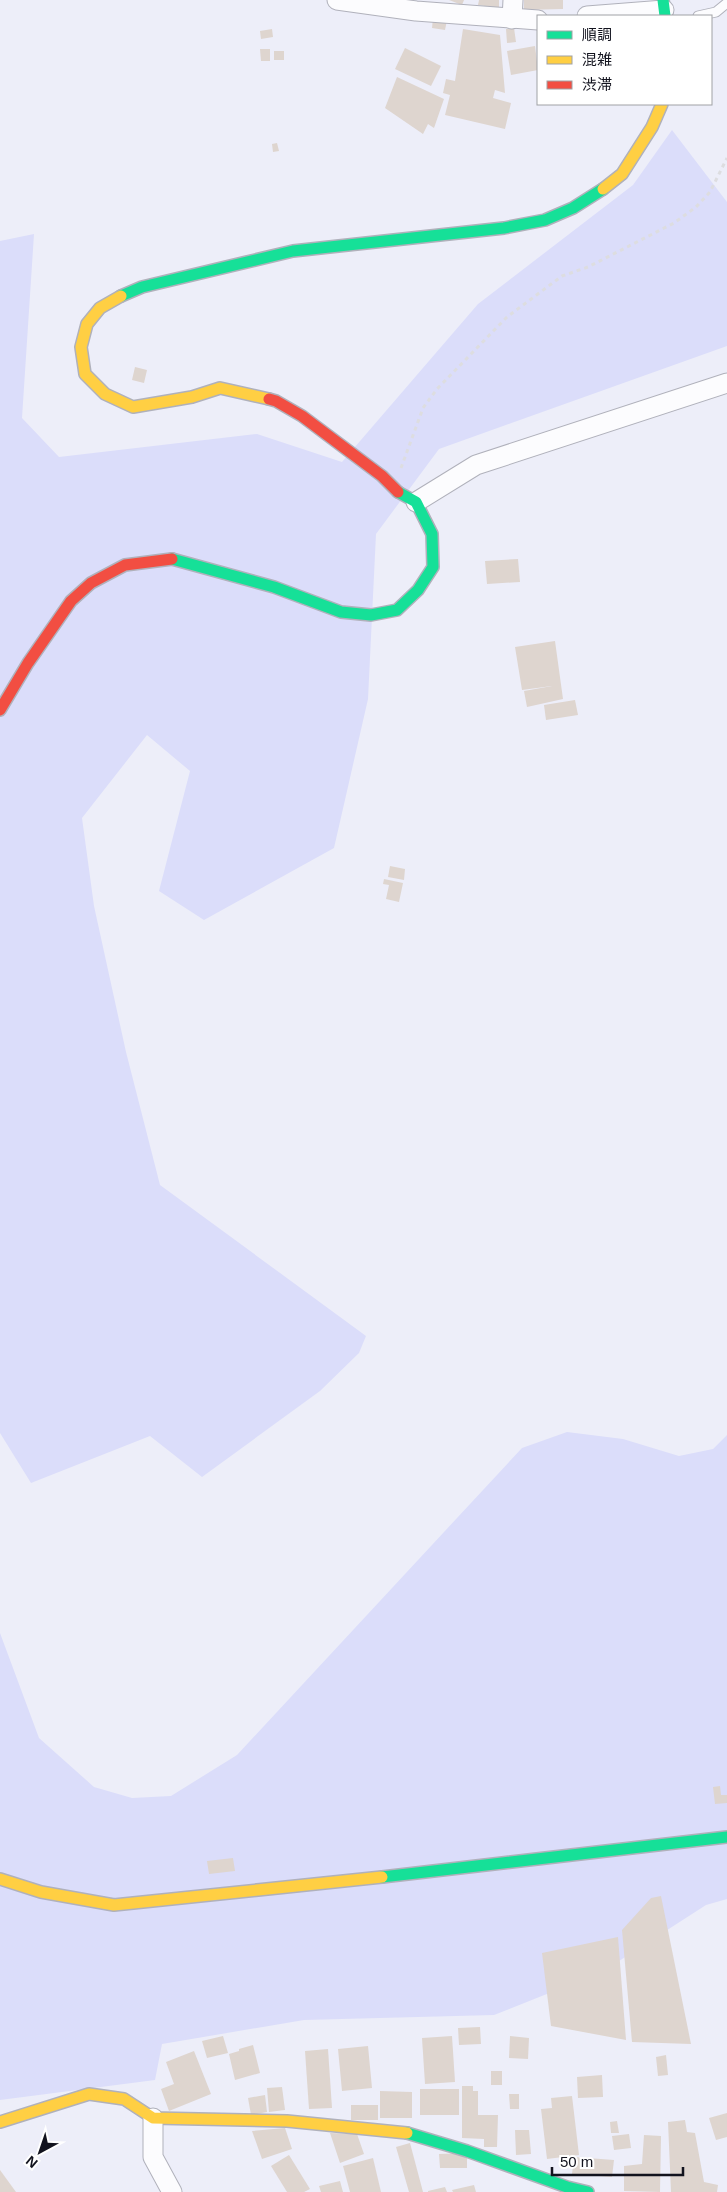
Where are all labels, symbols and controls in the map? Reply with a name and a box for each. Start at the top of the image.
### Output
legend [537,15,712,105]
text: 順調 [582,26,612,43]
text: 混雑 [582,51,612,68]
text: 渋滞 [582,76,612,93]
north arrow [15,2127,65,2177]
scale bar [552,2144,683,2176]
text: N [23,2153,41,2171]
text: 50 m [560,2153,593,2170]

